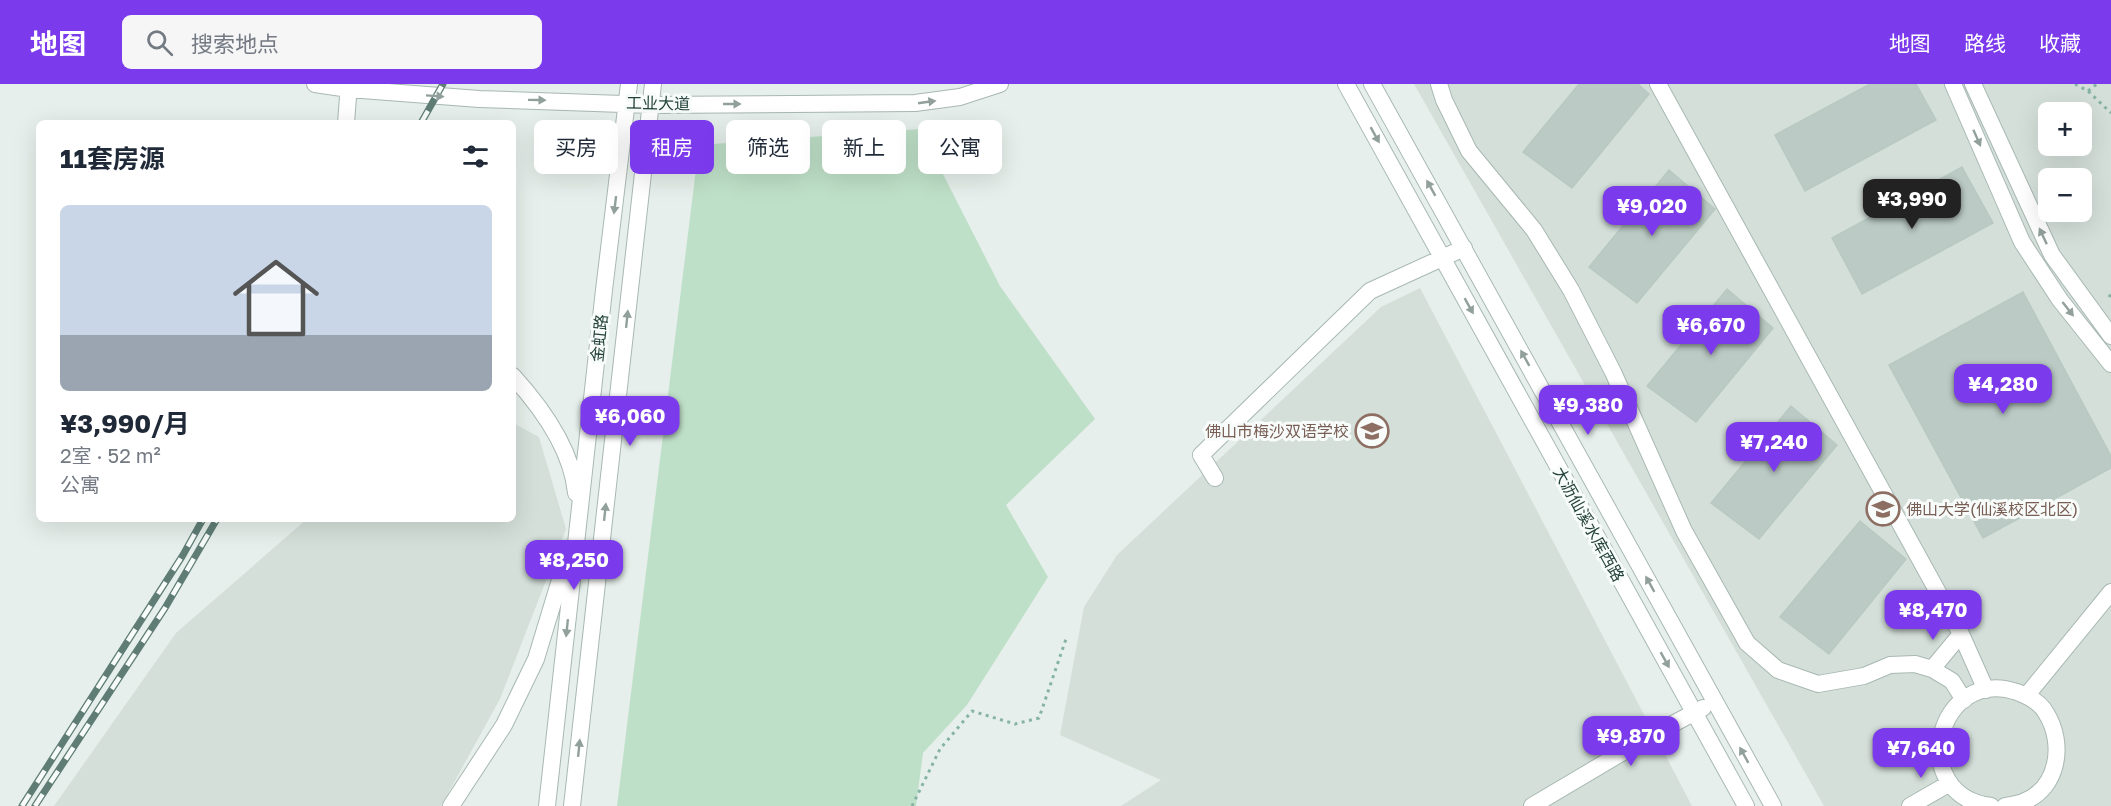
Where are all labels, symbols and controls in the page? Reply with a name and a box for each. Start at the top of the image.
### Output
search box [122,15,542,69]
icon: search [143,26,176,59]
text: 地图 [30,27,86,60]
text: 搜索地点 [191,30,279,57]
text: 地图 [1889,30,1931,56]
text: 路线 [1964,30,2006,56]
text: 收藏 [2039,30,2081,56]
one-way arrow [426,91,445,100]
street label: 工业大道 [626,92,690,114]
one-way arrow [528,96,547,105]
one-way arrow [918,97,937,106]
one-way arrow [723,99,742,109]
map controls [2038,102,2092,222]
button: + [2038,102,2092,156]
chip: 买房 [534,120,618,174]
chip: 租房 [630,120,714,174]
chip: 筛选 [726,120,810,174]
chip: 新上 [822,120,906,174]
chip: 公寓 [918,120,1002,174]
one-way arrow [1370,127,1380,144]
one-way arrow [1972,129,1982,147]
icon: filters [459,140,492,173]
text: 11套房源 [60,143,165,174]
button: − [2038,168,2092,222]
pin: ¥3,990 [1863,179,1961,230]
one-way arrow [1425,180,1436,196]
pin: ¥9,020 [1603,186,1701,237]
text: ¥3,990 [1877,186,1947,210]
text: ¥9,020 [1617,193,1687,217]
one-way arrow [610,195,620,214]
one-way arrow [2038,227,2047,244]
icon: home [222,244,330,352]
one-way arrow [1464,298,1474,315]
one-way arrow [2061,301,2074,317]
pin: ¥6,670 [1662,305,1760,356]
one-way arrow [622,309,632,328]
text: ¥6,670 [1677,312,1745,336]
street label: 金虹路 [587,313,611,363]
one-way arrow [1520,350,1530,367]
pin: ¥4,280 [1954,364,2052,415]
text: ¥4,280 [1968,371,2038,395]
pin: ¥9,380 [1539,385,1637,436]
text: ¥9,380 [1553,392,1623,416]
pin: ¥6,060 [581,396,679,447]
text: ¥6,060 [595,403,666,427]
text: ¥3,990/月 [60,408,190,439]
school or university icon: 佛山市梅沙双语学校 [1354,413,1390,449]
place label: 佛山市梅沙双语学校 [1205,421,1349,441]
pin: ¥7,240 [1725,422,1823,473]
text: ¥7,240 [1740,429,1808,453]
text: 2室 · 52 m² [60,443,161,467]
street label: 大沥仙溪水库西路 [1549,463,1629,585]
text: 公寓 [60,472,100,496]
school or university icon: 佛山大学(仙溪校区北区) [1865,491,1901,527]
place label: 佛山大学(仙溪校区北区) [1906,499,2078,519]
one-way arrow [600,503,610,522]
pin: ¥8,250 [525,540,623,591]
text: ¥8,250 [539,547,609,571]
one-way arrow [1645,575,1655,592]
pin: ¥8,470 [1884,590,1982,641]
text: ¥8,470 [1899,597,1967,621]
one-way arrow [562,618,572,637]
one-way arrow [1660,652,1670,669]
pin: ¥9,870 [1582,716,1680,767]
text: ¥9,870 [1597,723,1666,747]
pin: ¥7,640 [1872,728,1970,779]
text: ¥7,640 [1887,735,1955,759]
one-way arrow [574,738,584,757]
one-way arrow [1739,746,1749,763]

